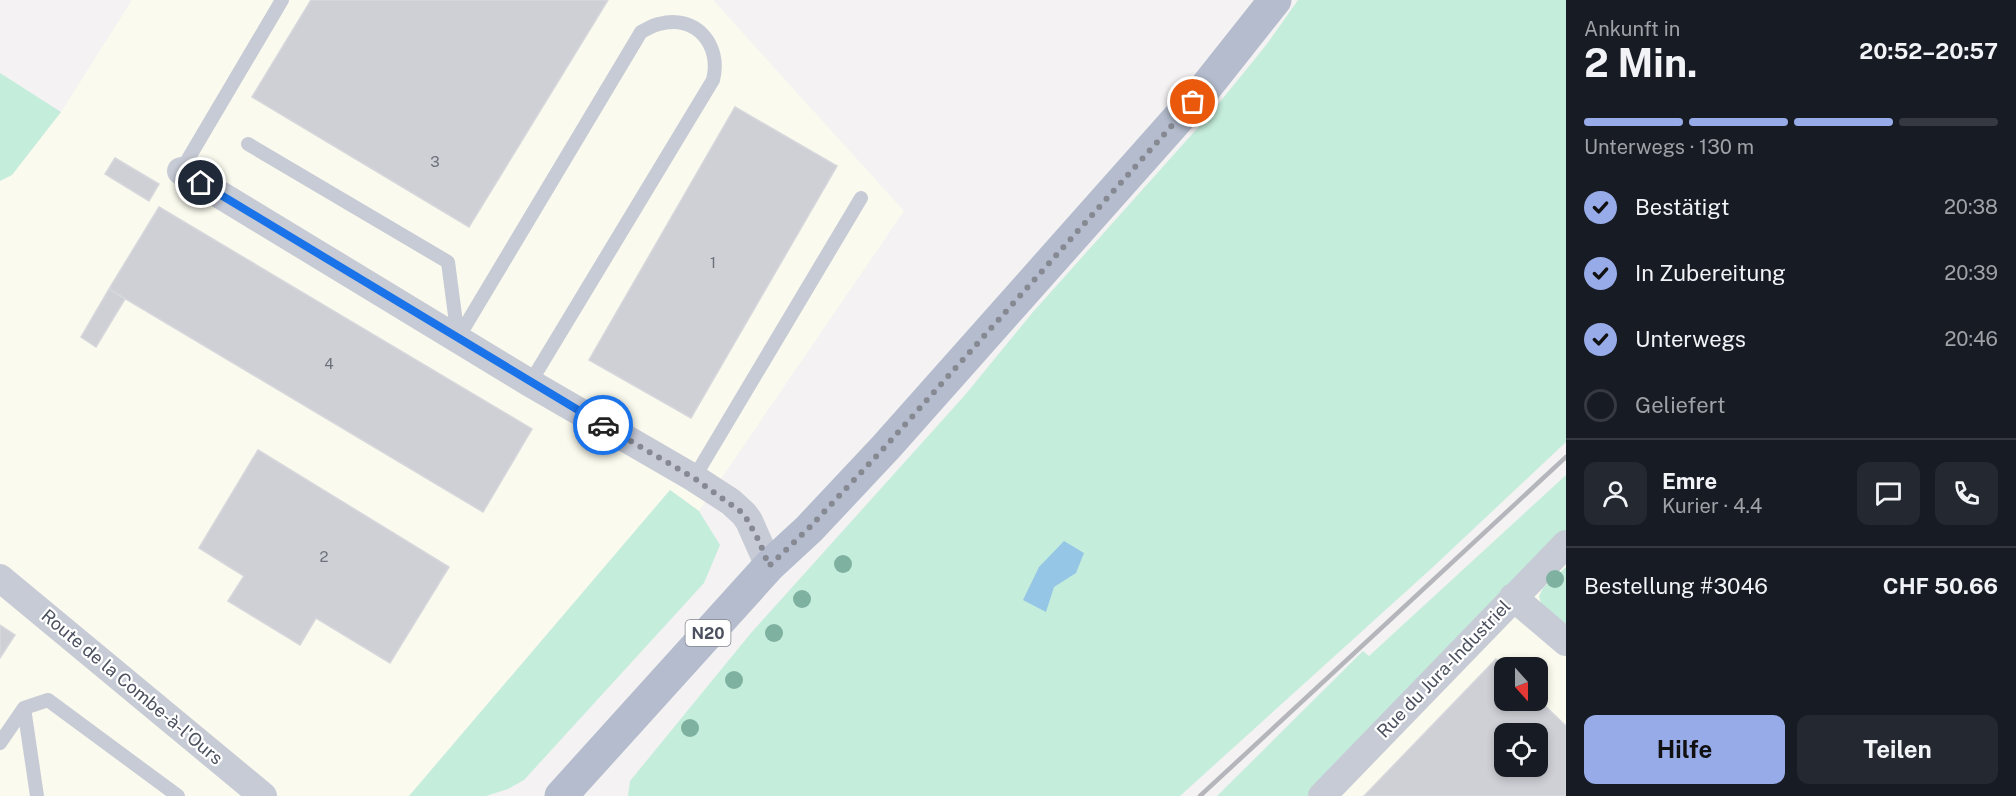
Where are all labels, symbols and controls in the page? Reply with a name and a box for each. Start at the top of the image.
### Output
text: Ankunft in [1584,17,1680,41]
text: 20:52–20:57 [1859,38,1998,64]
text: 2 Min. [1584,40,1698,86]
pin [1167,76,1218,127]
icon: bag [1176,85,1209,118]
text: Unterwegs · 130 m [1584,135,1754,159]
house number: 3 [430,153,440,170]
pin [175,157,226,208]
icon: home [184,166,217,199]
icon: check [1584,191,1617,224]
text: Bestätigt [1635,194,1730,220]
text: 20:38 [1944,195,1998,219]
house number: 1 [710,254,716,271]
icon: check [1584,257,1617,290]
text: In Zubereitung [1635,260,1786,286]
text: 20:39 [1944,261,1998,285]
icon: check [1584,323,1617,356]
text: Unterwegs [1635,326,1746,352]
text: 20:46 [1944,327,1998,351]
house number: 4 [324,355,334,372]
text: Geliefert [1635,392,1725,418]
courier [573,395,633,455]
icon: car [587,409,620,442]
button: person [1584,462,1647,525]
button: chat [1857,462,1920,525]
button: phone [1935,462,1998,525]
text: Emre [1662,468,1717,494]
text: Kurier · 4.4 [1662,494,1762,518]
house number: 2 [320,548,329,565]
text: Bestellung #3046 [1584,573,1768,599]
text: CHF 50.66 [1883,573,1998,599]
street label: Rue du Jura-Industriel [1373,596,1515,742]
street label: Route de la Combe-à-l'Ours [37,605,227,769]
road number: N20 [686,620,730,646]
north arrow [1494,657,1548,711]
map controls [1494,657,1548,777]
button: Hilfe [1584,715,1785,784]
button: Teilen [1797,715,1998,784]
button: locate [1494,723,1548,777]

